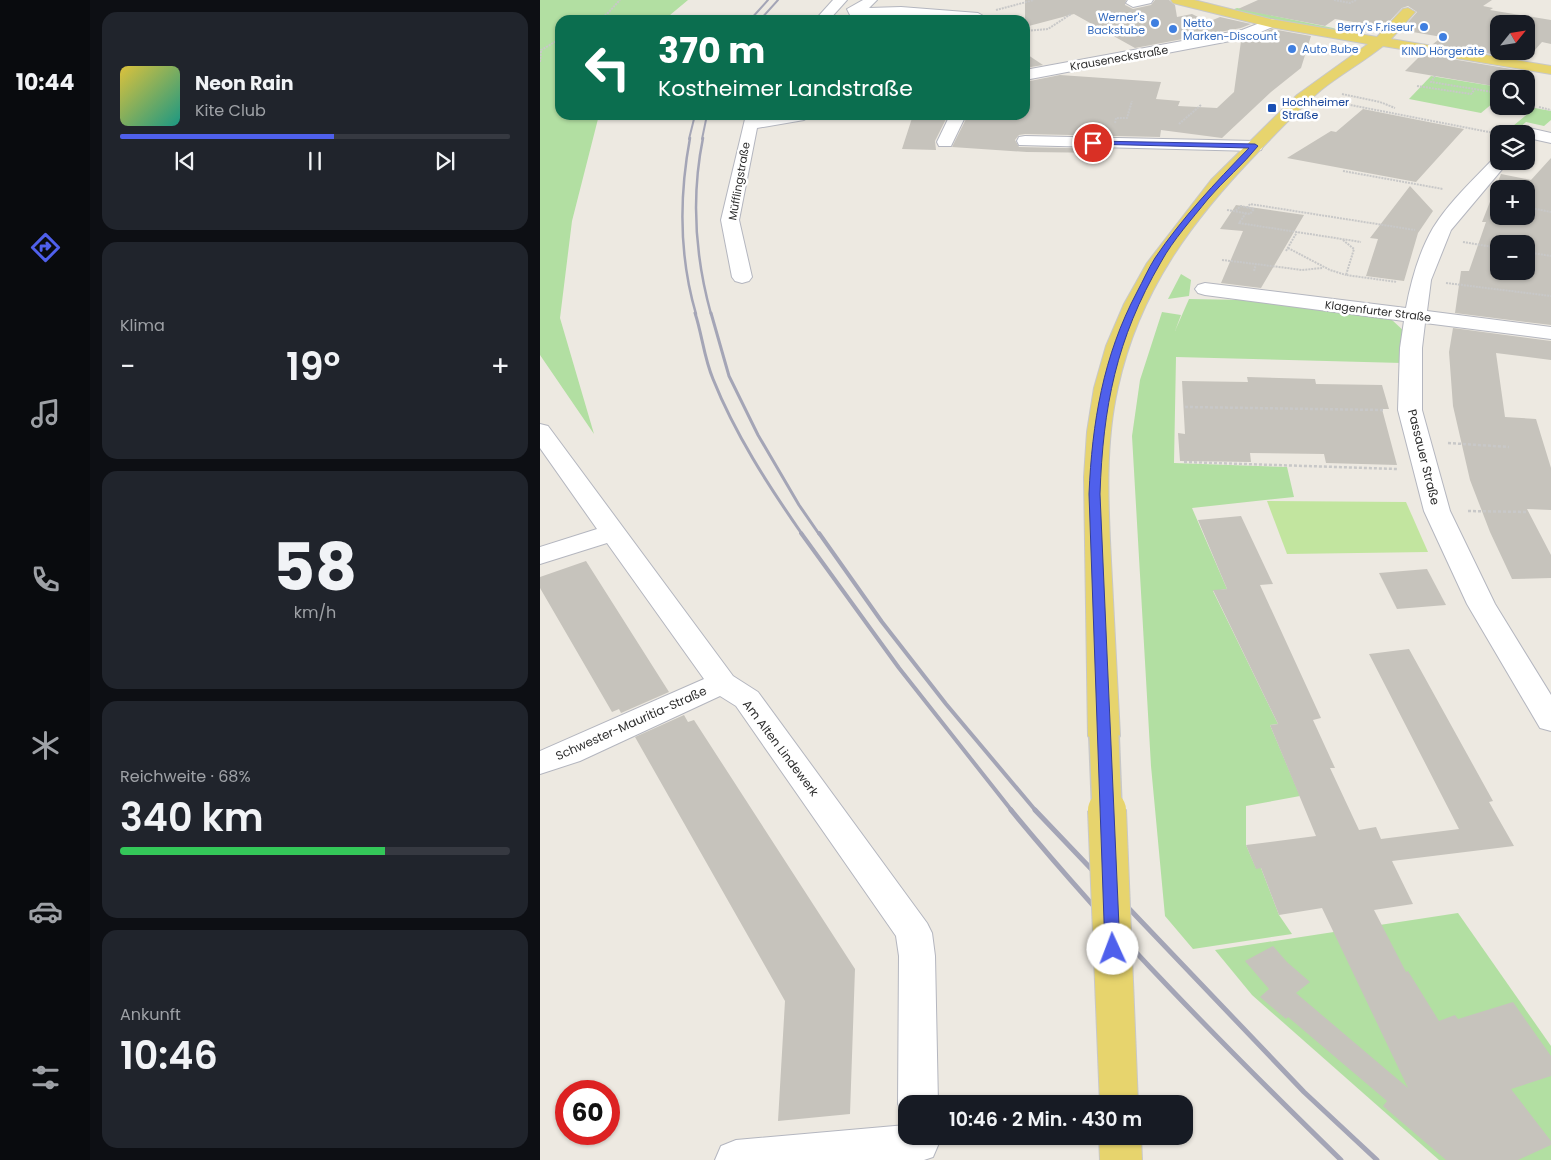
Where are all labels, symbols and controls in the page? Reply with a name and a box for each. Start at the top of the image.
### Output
place label: Werner's Backstube [1087,9,1145,38]
place label: Netto Marken-Discount [1183,15,1278,44]
north arrow [1490,15,1535,60]
map controls [1490,15,1535,280]
marker: Werner's Backstube [1149,17,1161,29]
place label: Berry's F.riseur [1337,19,1414,35]
marker: Berry's F.riseur [1418,21,1430,33]
marker: Netto Marken-Discount [1167,23,1179,35]
text: 370 m [658,26,765,75]
marker: KIND Hörgeräte [1437,31,1449,43]
icon: left [575,35,640,100]
street label: Krauseneckstraße [1069,41,1170,75]
place label: Auto Bube [1302,41,1359,57]
marker: Auto Bube [1286,43,1298,55]
place label: KIND Hörgeräte [1401,43,1485,59]
text: 10:44 [16,67,74,98]
text: Neon Rain [195,70,294,97]
button: search [1490,70,1535,115]
text: Kostheimer Landstraße [658,73,913,104]
place label: Hochheimer Straße [1282,94,1349,123]
text: Kite Club [195,99,266,122]
marker: Hochheimer Straße [1266,102,1278,114]
pin [1072,122,1114,164]
button: layers [1490,125,1535,170]
icon: arrive [1079,129,1107,157]
street label: Müfflingstraße [724,140,754,221]
icon: previous [171,147,199,175]
icon: pause [301,147,329,175]
icon: next [431,147,459,175]
button: + [1490,180,1535,225]
icon: directions [28,230,63,265]
button: − [1490,235,1535,280]
street label: Klagenfurter Straße [1324,297,1432,325]
text: Klima [120,314,165,337]
text: 19° [286,340,340,393]
text: − [120,347,135,386]
text: + [491,347,510,386]
icon: music [28,396,63,431]
street label: Passauer Straße [1404,407,1444,507]
text: 58 [273,522,357,613]
icon: phone [28,562,63,597]
text: km/h [294,601,336,624]
street label: Schwester-Mauritia-Straße [553,682,709,764]
street label: Am Alten Lindewerk [739,696,823,800]
icon: climate [28,728,63,763]
text: Reichweite · 68% [120,765,251,788]
text: 340 km [120,791,264,844]
icon: car [28,894,63,929]
position arrow [1086,922,1138,974]
text: Ankunft [120,1003,181,1026]
text: 10:46 [120,1029,218,1082]
icon: filters [28,1060,63,1095]
speed limit sign: 60 [555,1080,620,1145]
text: 10:46 · 2 Min. · 430 m [949,1106,1142,1133]

